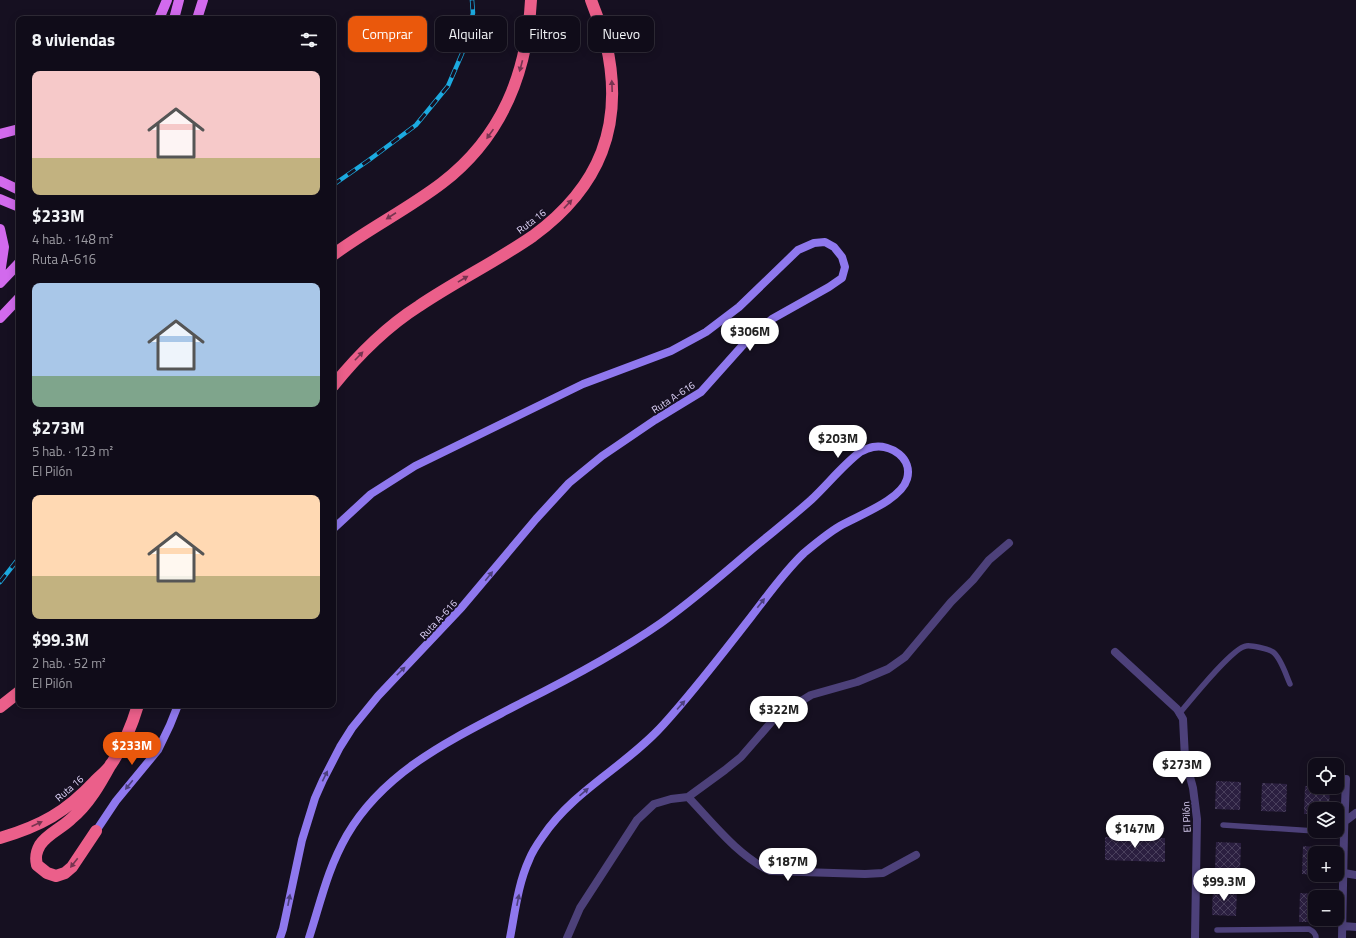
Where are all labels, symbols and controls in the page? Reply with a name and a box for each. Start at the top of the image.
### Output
chip: Comprar [348,16,427,52]
chip: Alquilar [435,16,507,52]
chip: Filtros [515,16,580,52]
chip: Nuevo [588,16,654,52]
text: 8 viviendas [32,27,115,53]
icon: filters [298,29,320,51]
one-way arrow [518,60,524,72]
one-way arrow [608,80,615,92]
icon: home [140,97,212,169]
one-way arrow [486,129,494,139]
one-way arrow [564,199,573,209]
text: $233M [32,203,85,229]
street label: Ruta 16 [513,205,549,237]
one-way arrow [385,213,397,220]
text: 4 hab. · 148 m² [32,229,113,249]
text: Ruta A-616 [32,249,96,269]
one-way arrow [458,275,468,283]
icon: home [140,309,212,381]
pin: $306M [722,318,778,352]
text: $306M [730,321,770,341]
one-way arrow [354,351,363,361]
street label: Ruta A-616 [649,378,698,417]
text: $273M [32,415,85,441]
pin: $203M [810,425,866,459]
text: $203M [818,428,858,448]
text: 5 hab. · 123 m² [32,441,113,461]
text: El Pilón [32,461,72,481]
icon: home [140,521,212,593]
one-way arrow [485,570,494,581]
street label: Ruta A-616 [416,596,461,642]
one-way arrow [757,598,766,609]
text: $99.3M [32,627,89,653]
text: 2 hab. · 52 m² [32,653,106,673]
one-way arrow [396,666,406,676]
text: El Pilón [32,673,72,693]
pin: $322M [751,696,807,730]
text: $322M [759,699,799,719]
one-way arrow [676,700,685,710]
pin: $233M [104,732,160,766]
text: $233M [112,735,152,755]
pin: $273M [1154,751,1210,785]
text: $273M [1162,754,1202,774]
map controls [1308,758,1344,926]
button: locate [1308,758,1344,794]
one-way arrow [322,770,328,781]
street label: Ruta 16 [52,772,87,805]
one-way arrow [124,780,133,791]
one-way arrow [579,787,589,796]
street label: El Pilón [1178,801,1195,833]
button: layers [1308,802,1344,838]
pin: $147M [1107,815,1163,849]
text: $147M [1115,818,1155,838]
one-way arrow [31,821,43,827]
button: + [1308,846,1344,882]
pin: $187M [760,848,816,882]
text: $187M [768,851,808,871]
one-way arrow [70,857,79,868]
pin: $99.3M [1191,868,1257,902]
text: $99.3M [1202,871,1246,891]
button: − [1308,890,1344,926]
one-way arrow [286,894,292,906]
one-way arrow [515,894,521,906]

